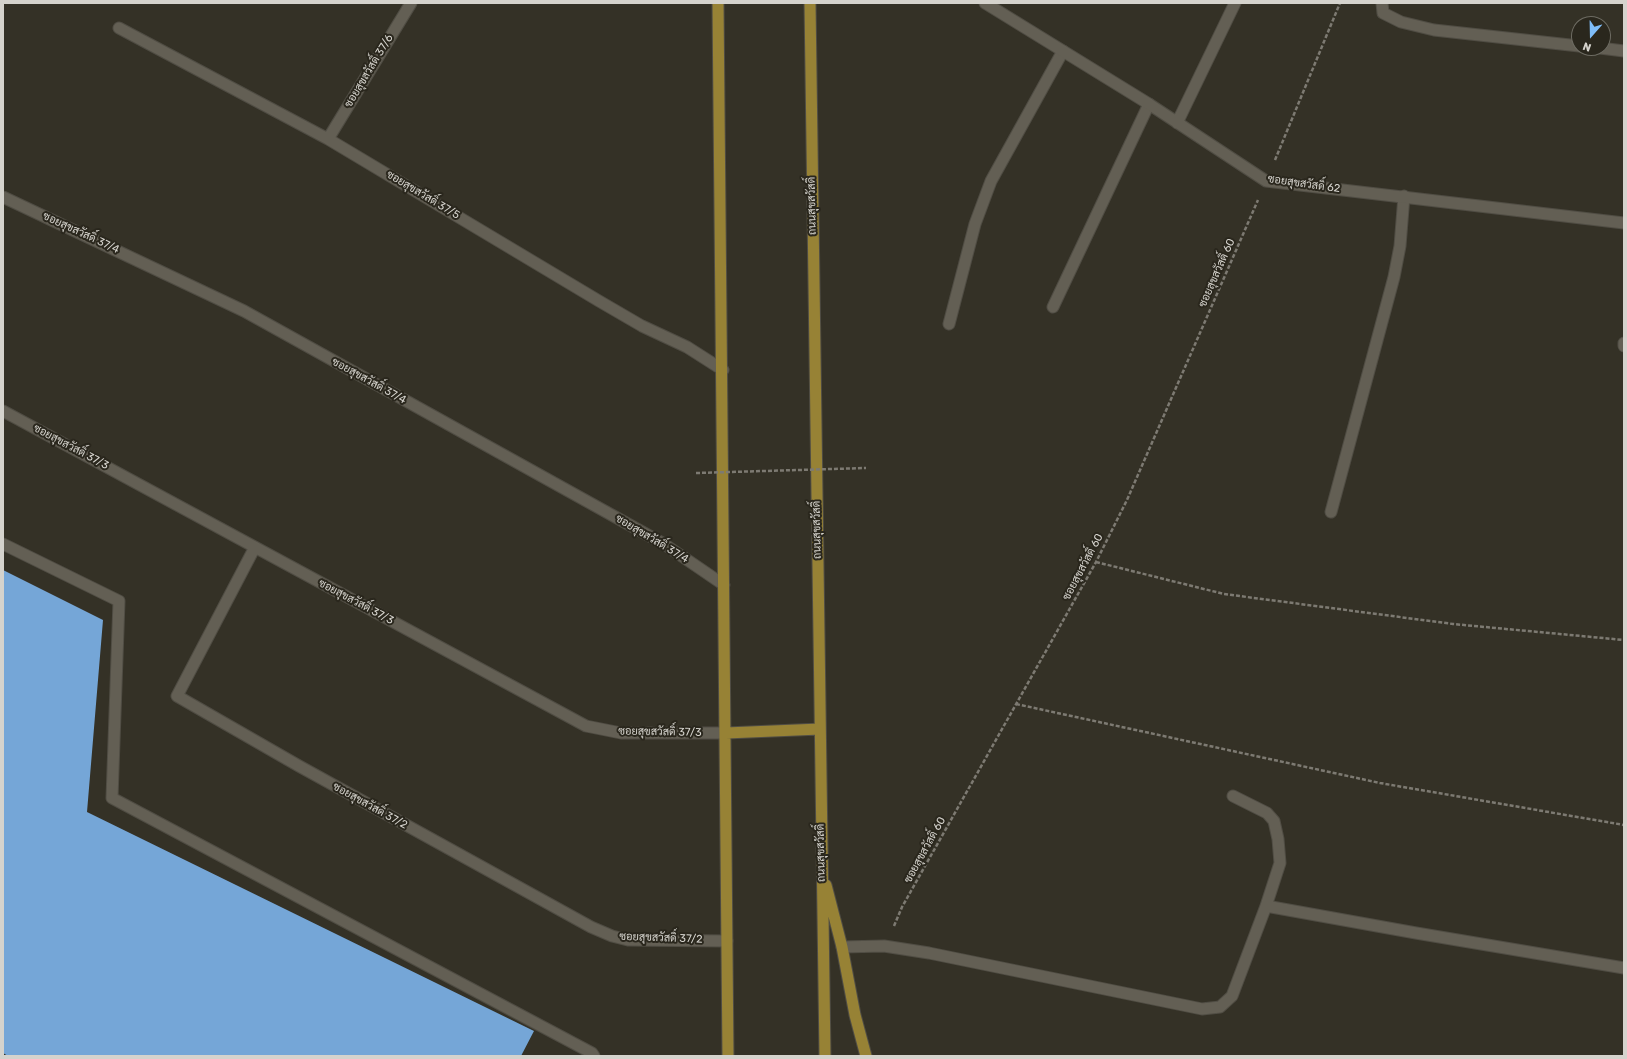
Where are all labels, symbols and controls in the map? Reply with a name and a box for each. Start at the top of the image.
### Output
north arrow [1571,16,1611,56]
street label: ซอยสุขสวัสดิ์ 37/6 [342,32,396,110]
text: N [1581,39,1593,54]
street label: ซอยสุขสวัสดิ์ 37/5 [384,168,462,222]
street label: ซอยสุขสวัสดิ์ 62 [1267,172,1341,196]
street label: ถนนสุขสวัสดิ์ [805,177,819,235]
street label: ซอยสุขสวัสดิ์ 37/4 [41,209,121,257]
street label: ซอยสุขสวัสดิ์ 60 [1196,237,1238,309]
street label: ซอยสุขสวัสดิ์ 37/4 [329,355,409,407]
street label: ซอยสุขสวัสดิ์ 37/3 [31,422,111,472]
street label: ถนนสุขสวัสดิ์ [810,501,824,559]
street label: ซอยสุขสวัสดิ์ 37/4 [613,512,691,566]
street label: ซอยสุขสวัสดิ์ 60 [1060,531,1106,603]
street label: ซอยสุขสวัสดิ์ 37/3 [316,577,396,627]
street label: ซอยสุขสวัสดิ์ 37/3 [618,725,702,739]
street label: ซอยสุขสวัสดิ์ 37/2 [330,780,410,832]
street label: ซอยสุขสวัสดิ์ 60 [901,815,949,885]
street label: ถนนสุขสวัสดิ์ [814,824,828,882]
street label: ซอยสุขสวัสดิ์ 37/2 [619,930,703,946]

